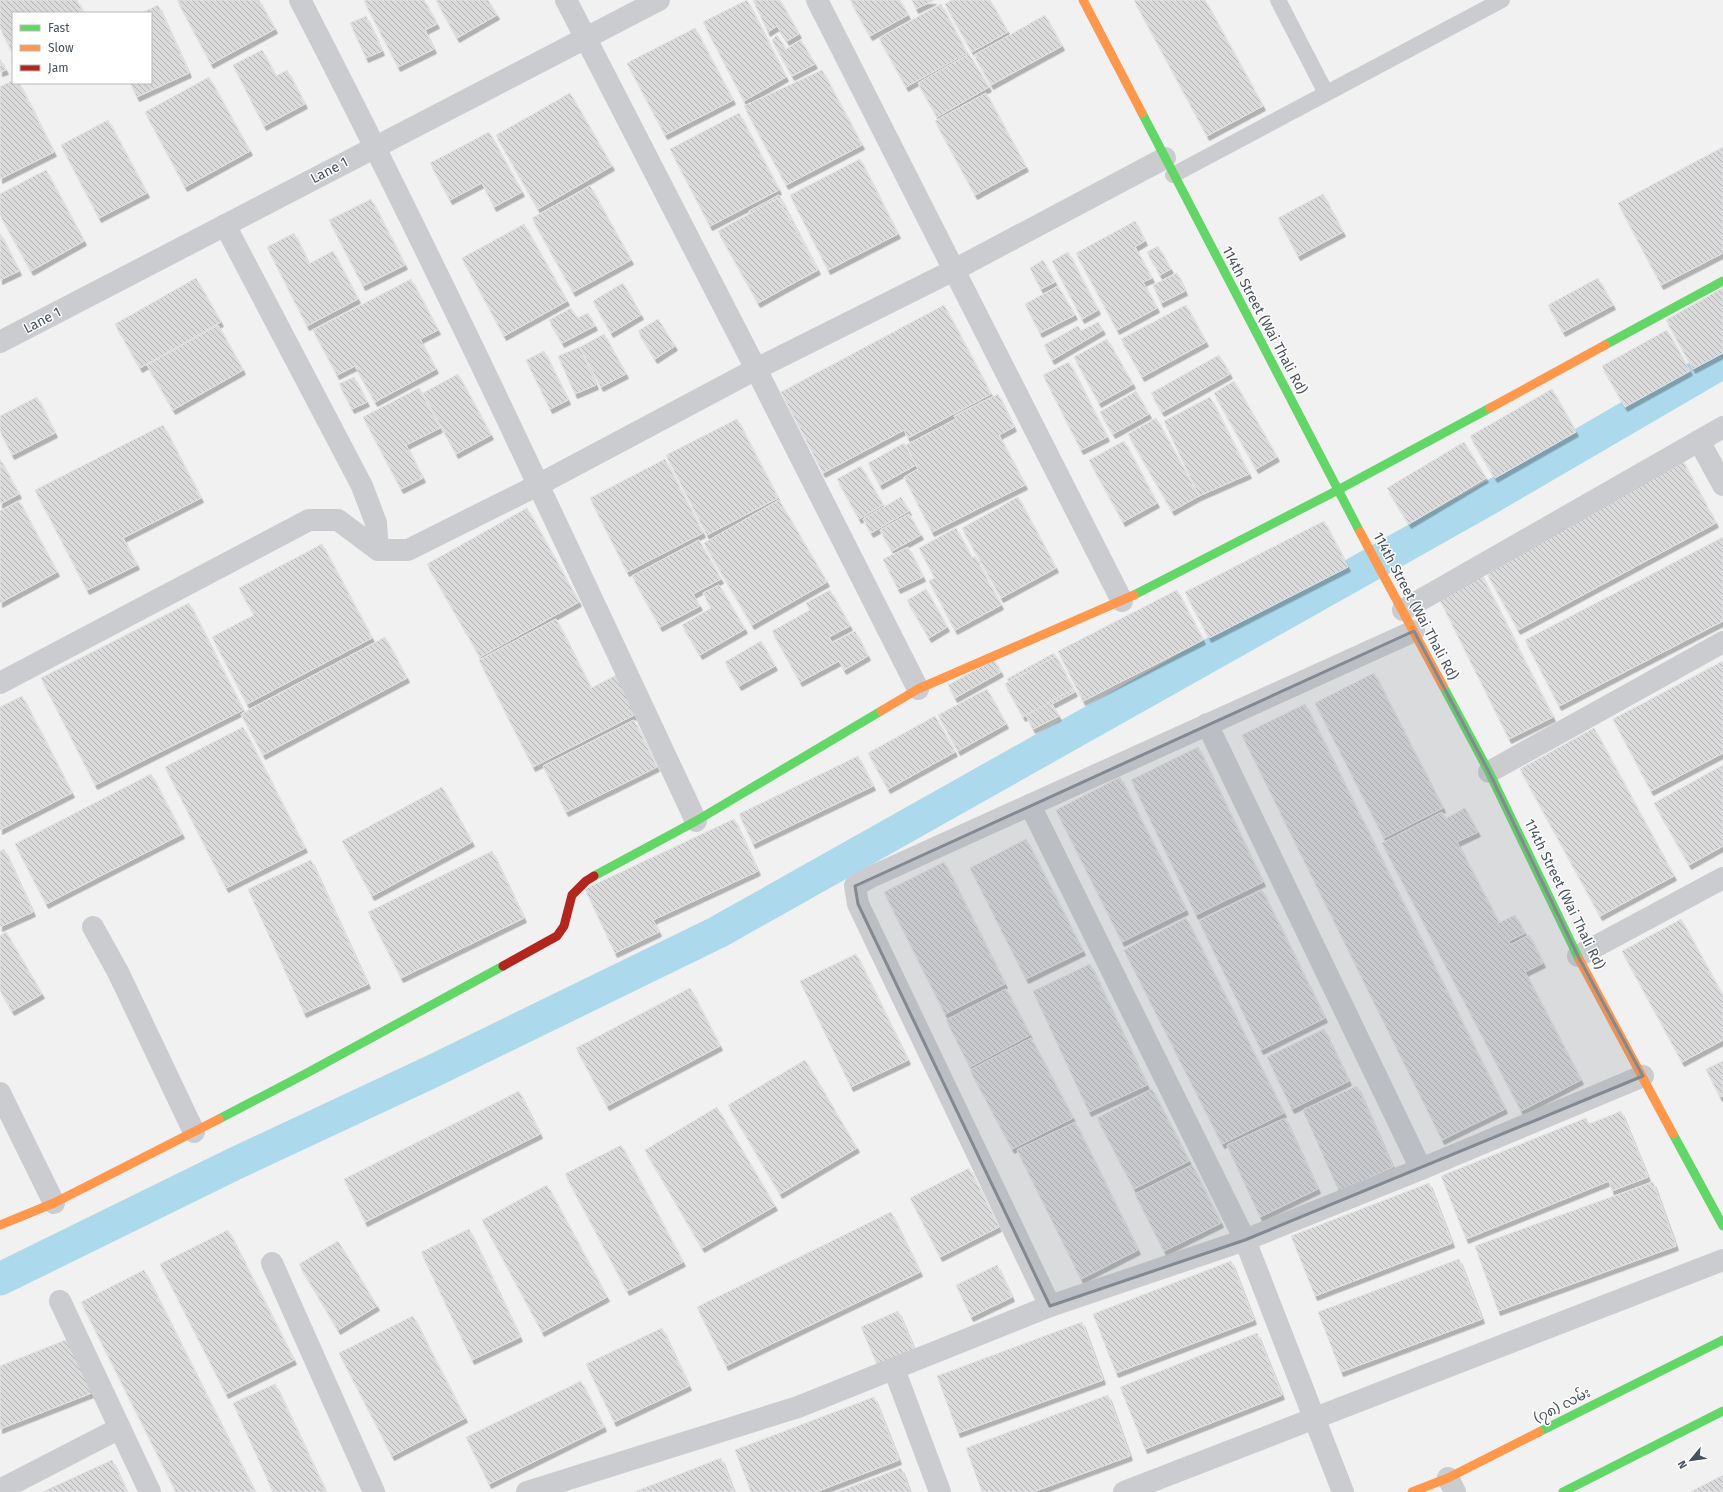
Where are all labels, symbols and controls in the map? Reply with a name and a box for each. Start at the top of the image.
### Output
legend [12,12,152,84]
text: Fast [48,21,70,35]
text: Slow [48,41,74,55]
text: Jam [48,61,68,75]
street label: Lane 1 [308,154,351,187]
street label: 114th Street (Wai Thali Rd) [1218,243,1311,397]
street label: Lane 1 [21,304,64,337]
street label: 114th Street (Wai Thali Rd) [1369,529,1462,683]
street label: 114th Street (Wai Thali Rd) [1521,816,1608,972]
street label: (၇၈) လမ်း [1530,1382,1595,1430]
north arrow [1671,1440,1711,1480]
text: N [1675,1458,1690,1471]

